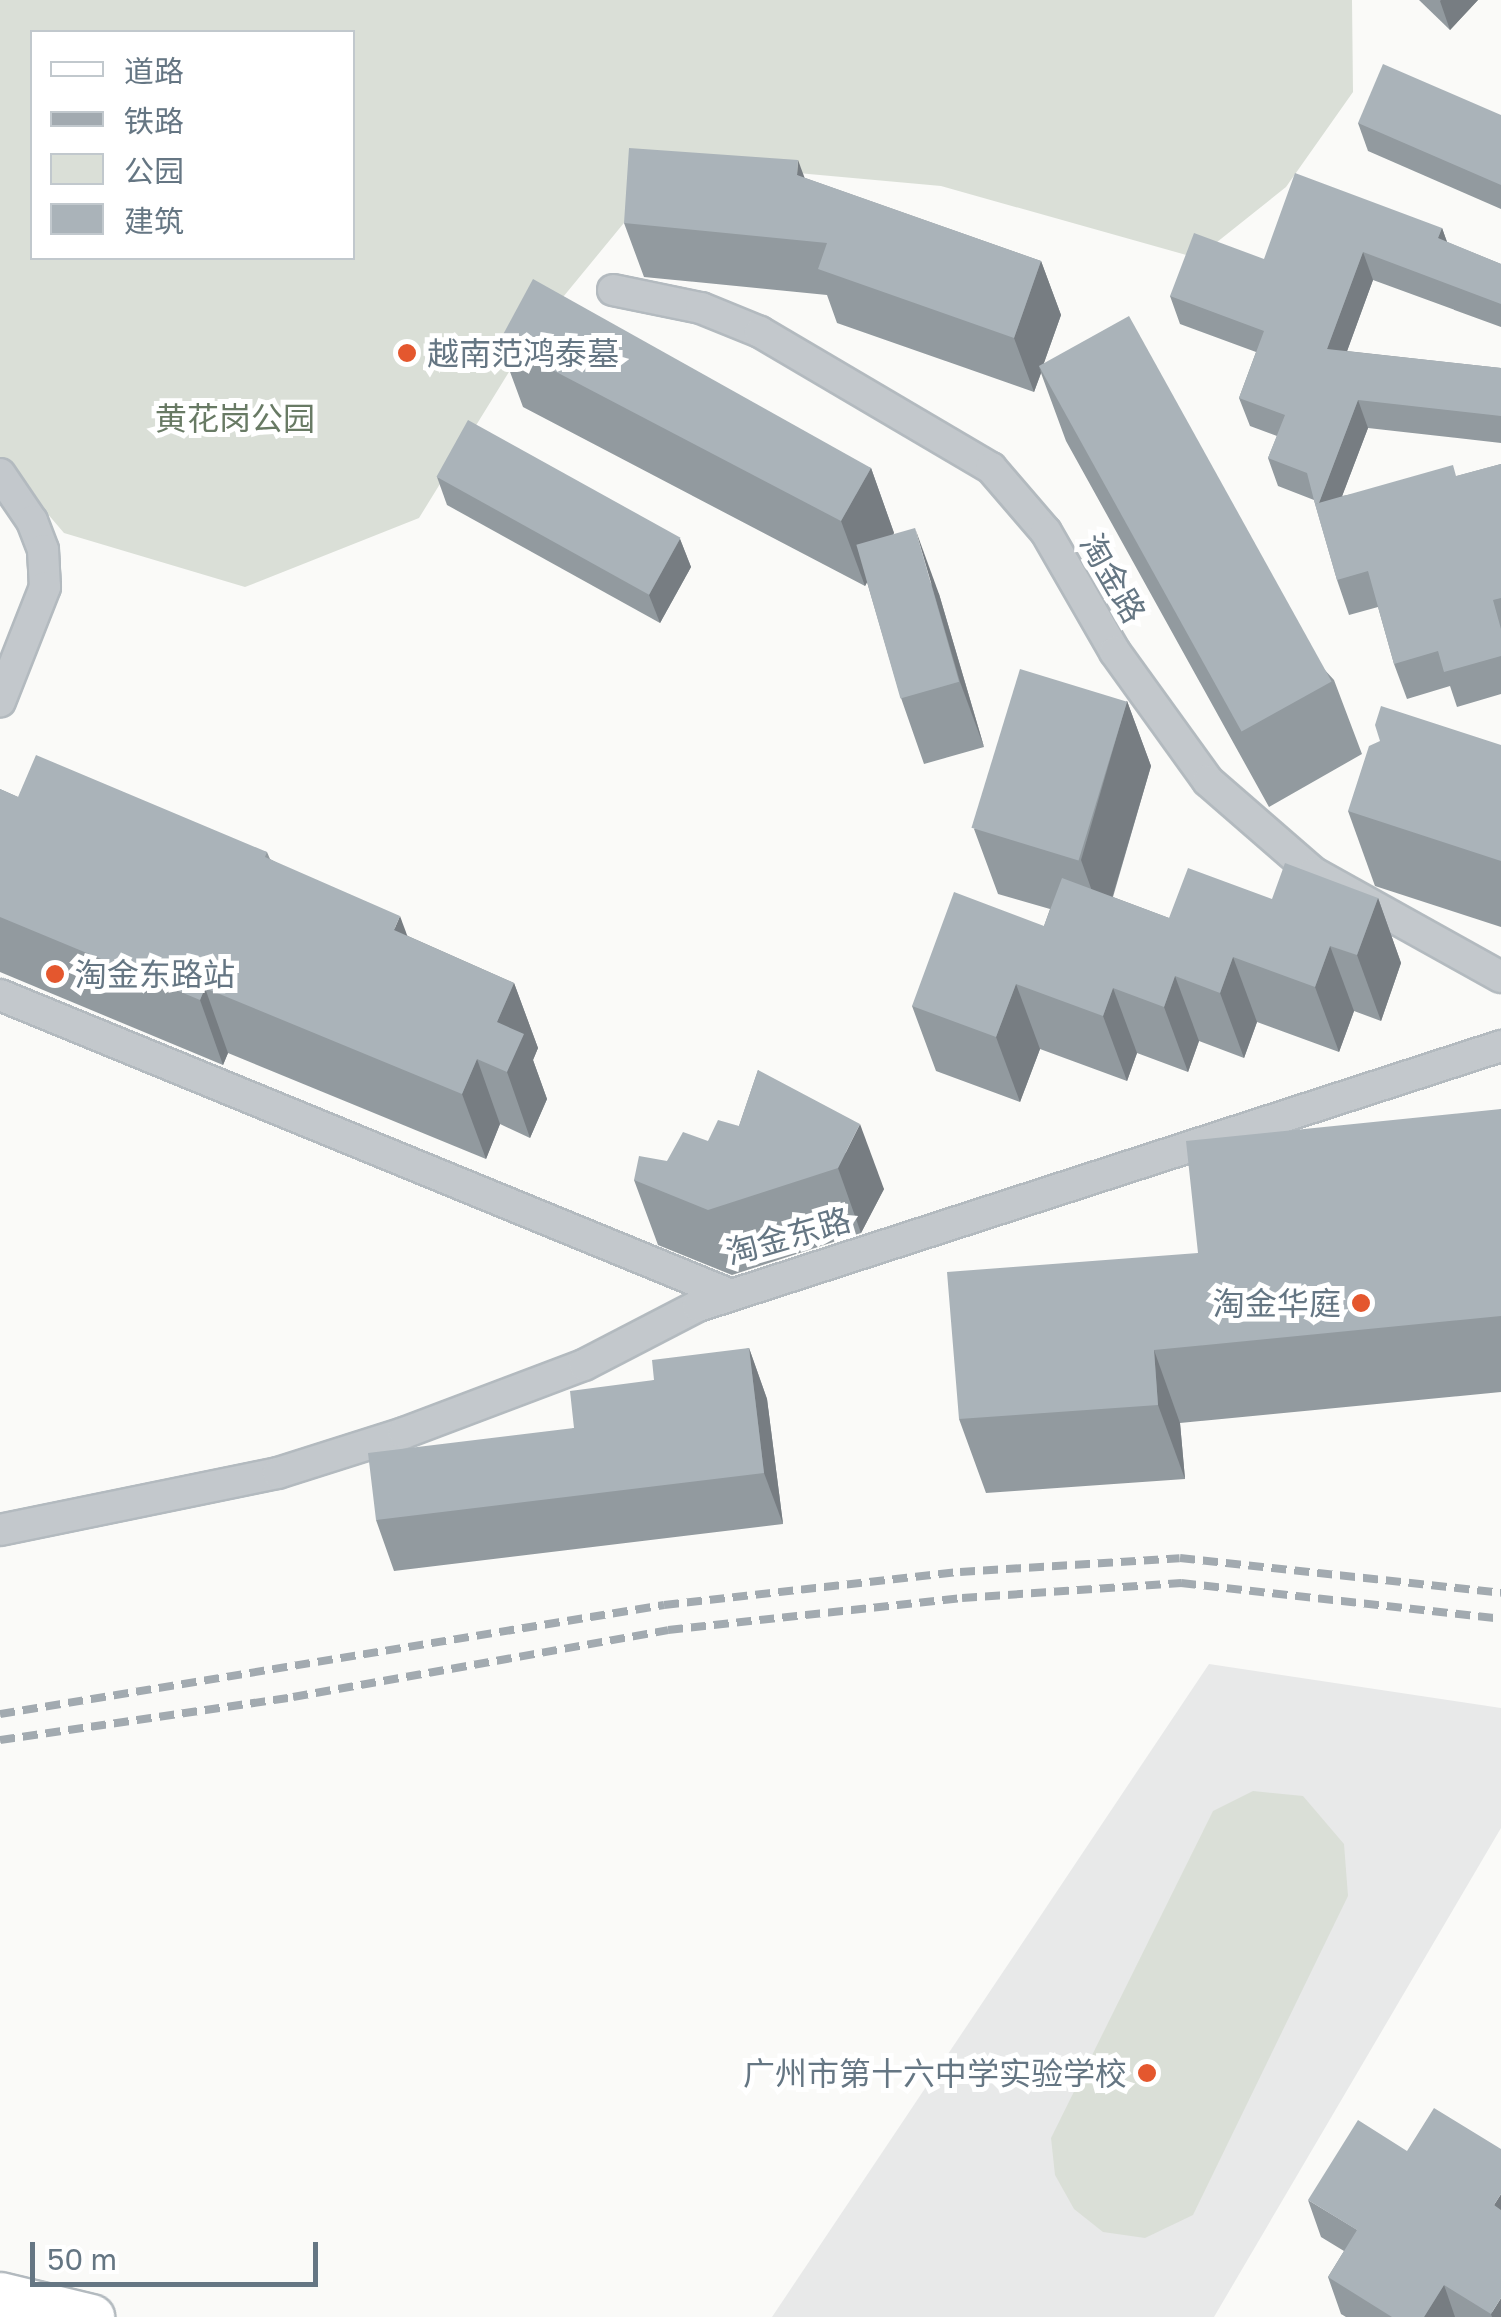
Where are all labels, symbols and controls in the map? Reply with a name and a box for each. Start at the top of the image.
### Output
legend [30,30,355,260]
text: 道路 [124,53,184,89]
text: 铁路 [124,103,184,139]
text: 公园 [124,153,184,189]
text: 建筑 [124,203,184,239]
place label: 越南范鸿泰墓 [427,334,619,372]
marker: 越南范鸿泰墓 [396,342,418,364]
park label: 黄花岗公园 [155,399,315,437]
street label: 淘金路 [1072,527,1154,629]
place label: 淘金东路站 [75,955,235,993]
marker: 淘金东路站 [44,963,66,985]
street label: 淘金东路 [721,1200,855,1272]
place label: 淘金华庭 [1213,1284,1341,1322]
marker: 淘金华庭 [1350,1292,1372,1314]
place label: 广州市第十六中学实验学校 [743,2054,1127,2092]
marker: 广州市第十六中学实验学校 [1136,2062,1158,2084]
scale bar [35,2222,322,2284]
text: 50 m [47,2241,117,2277]

